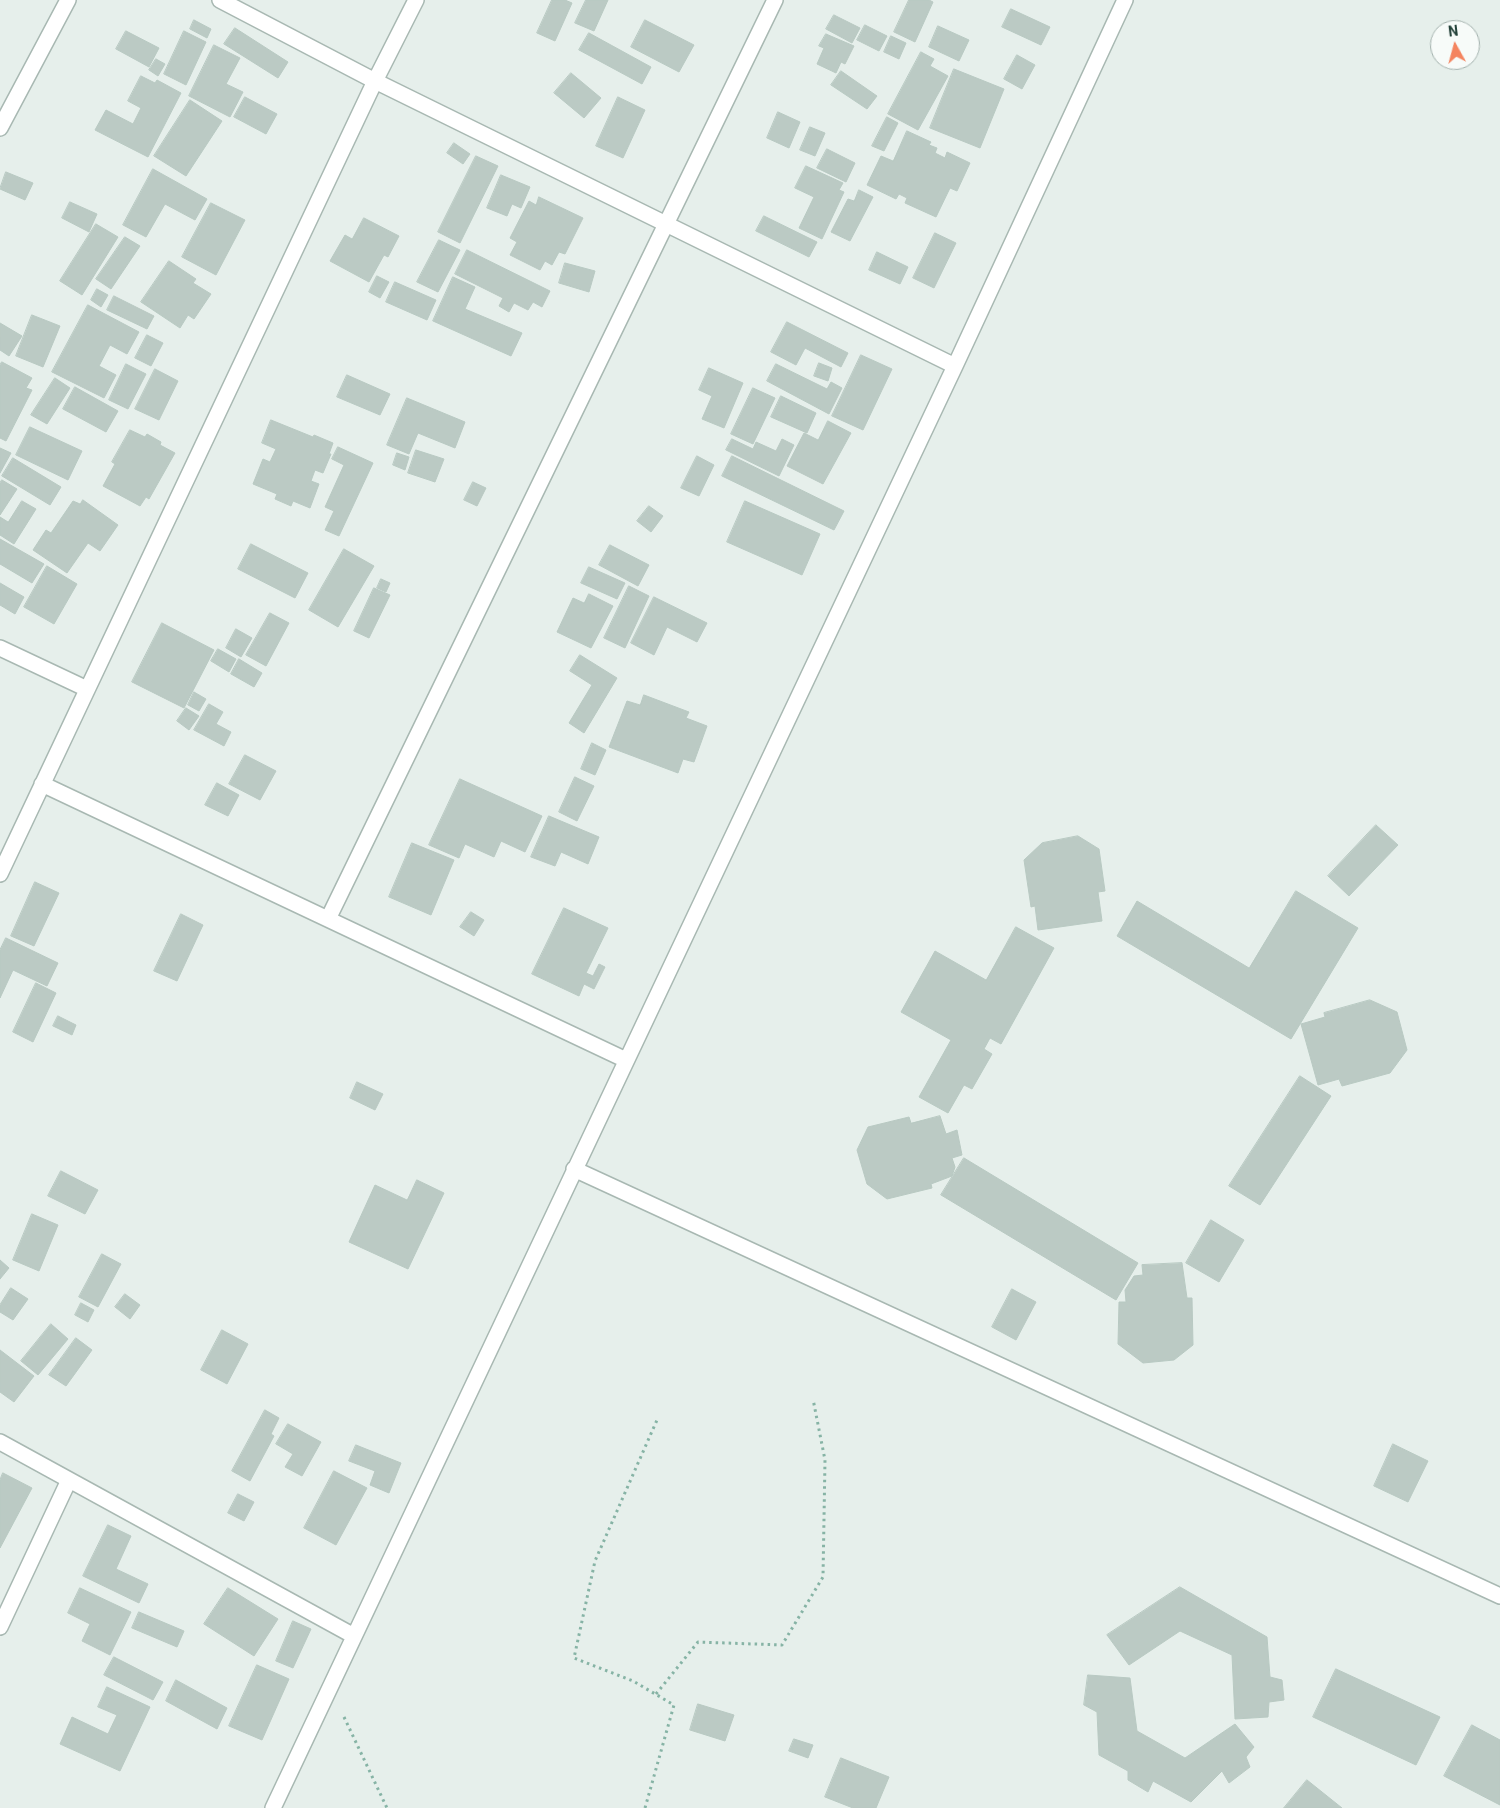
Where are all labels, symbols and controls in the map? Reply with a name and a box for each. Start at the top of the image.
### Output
north arrow [1430,20,1480,70]
text: N [1447,23,1459,40]

